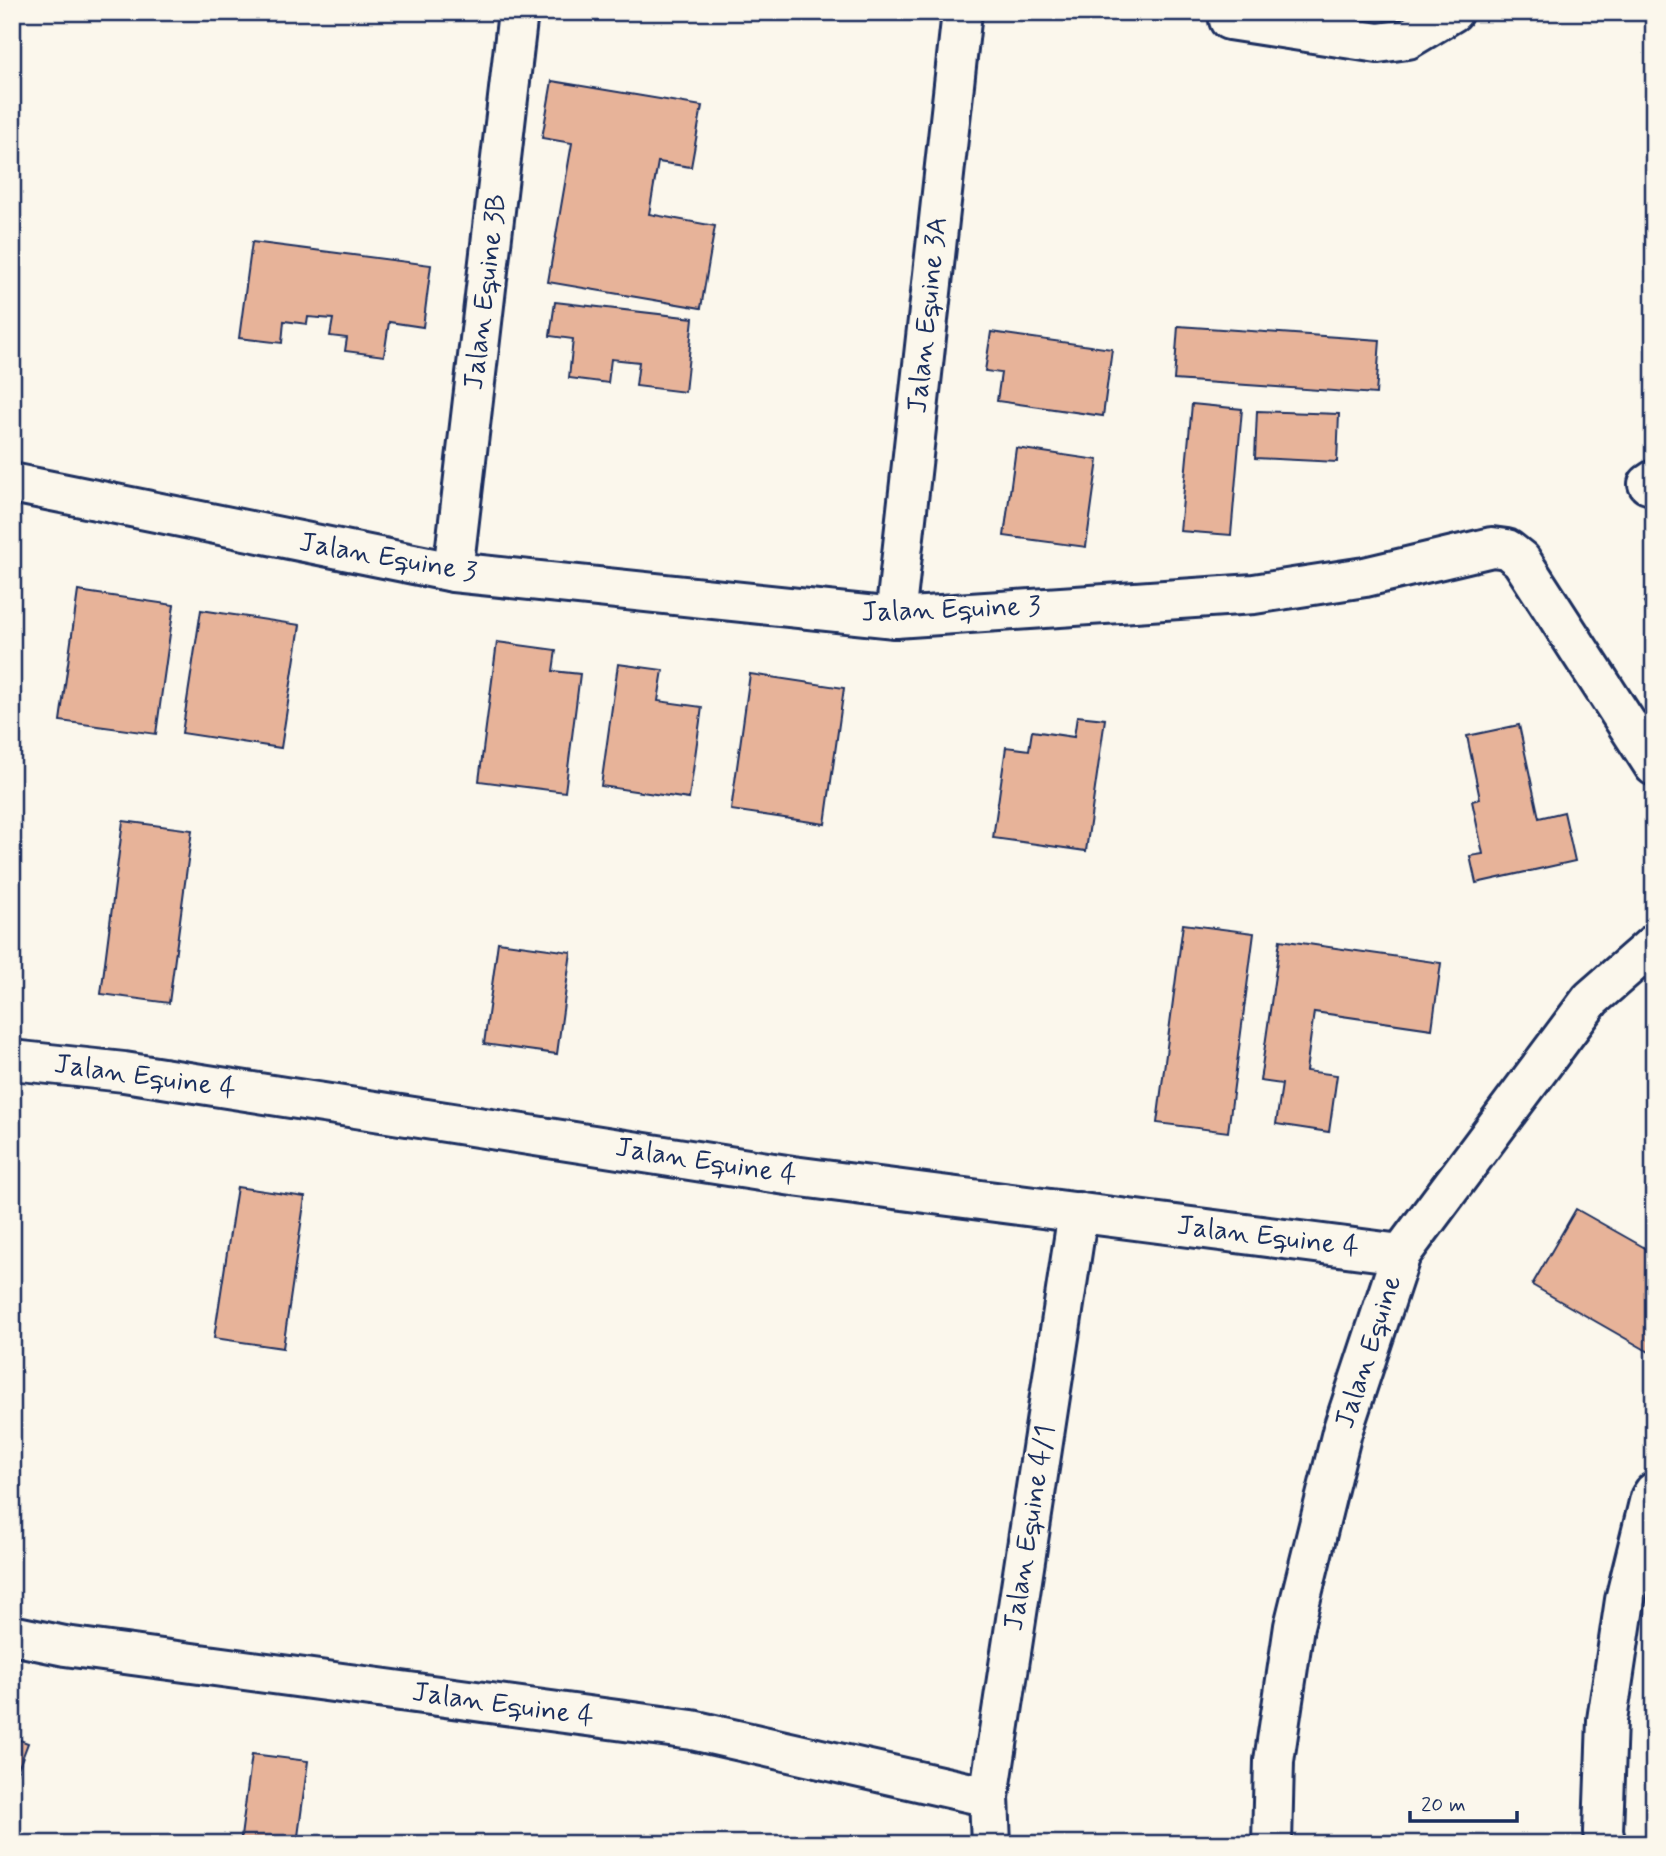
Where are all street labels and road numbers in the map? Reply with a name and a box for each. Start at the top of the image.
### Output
street label: Jalan Equine 3B [456,192,516,392]
street label: Jalan Equine 3A [899,215,957,415]
street label: Jalan Equine 3 [296,524,480,592]
street label: Jalan Equine 3 [861,588,1042,632]
street label: Jalan Equine 4 [52,1046,238,1108]
street label: Jalan Equine 4 [613,1129,799,1195]
street label: Jalan Equine 4 [1175,1207,1361,1267]
street label: Jalan Equine [1327,1271,1411,1433]
street label: Jalan Equine 4/1 [995,1423,1065,1633]
street label: Jalan Equine 4 [410,1674,596,1736]

